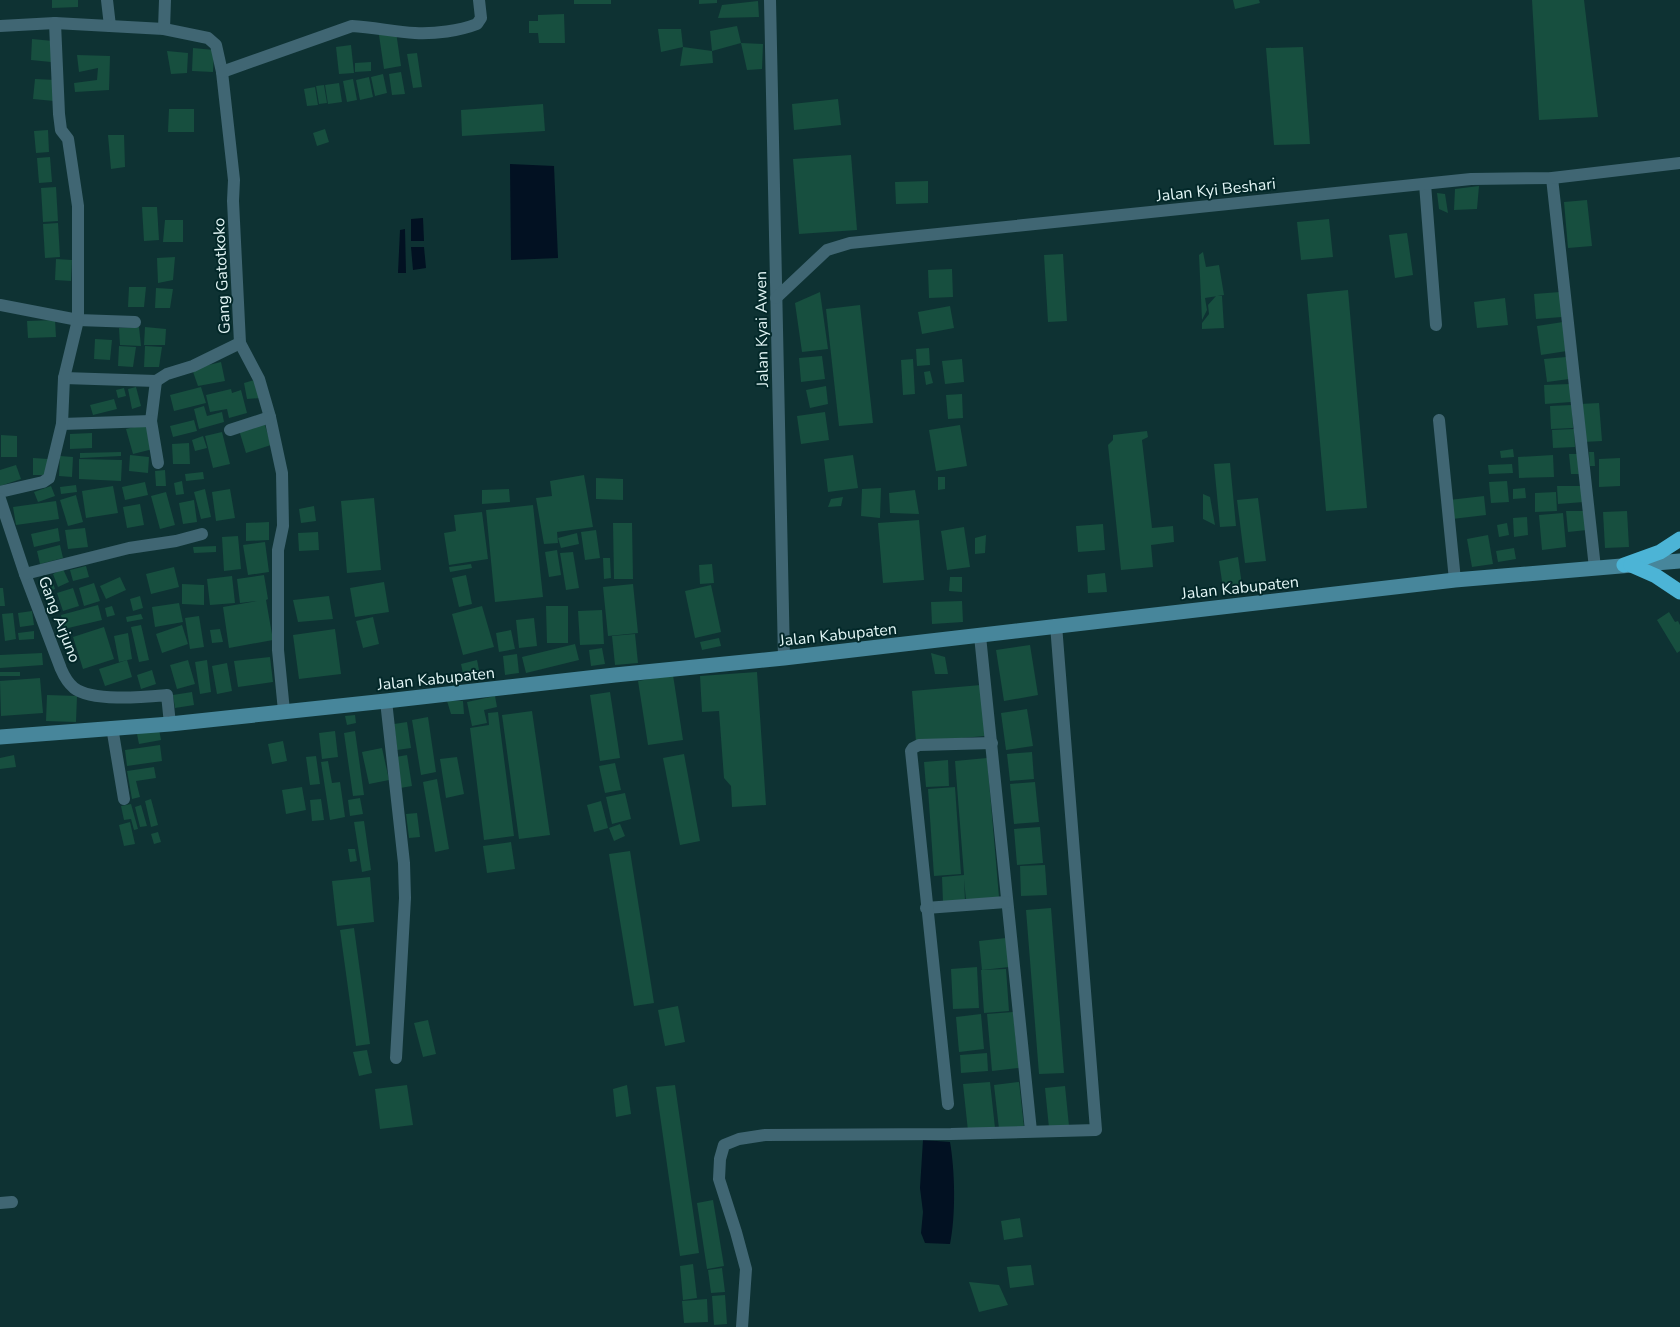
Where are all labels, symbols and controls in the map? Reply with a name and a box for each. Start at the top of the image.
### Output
street label: Jalan Kyi Beshari [1154,173,1277,207]
street label: Gang Gatotkoko [208,217,236,334]
street label: Jalan Kyai Awen [750,271,774,388]
street label: Jalan Kabupaten [1179,571,1300,605]
street label: Gang Arjuno [33,573,86,666]
street label: Jalan Kabupaten [777,618,898,652]
street label: Jalan Kabupaten [375,662,496,696]

